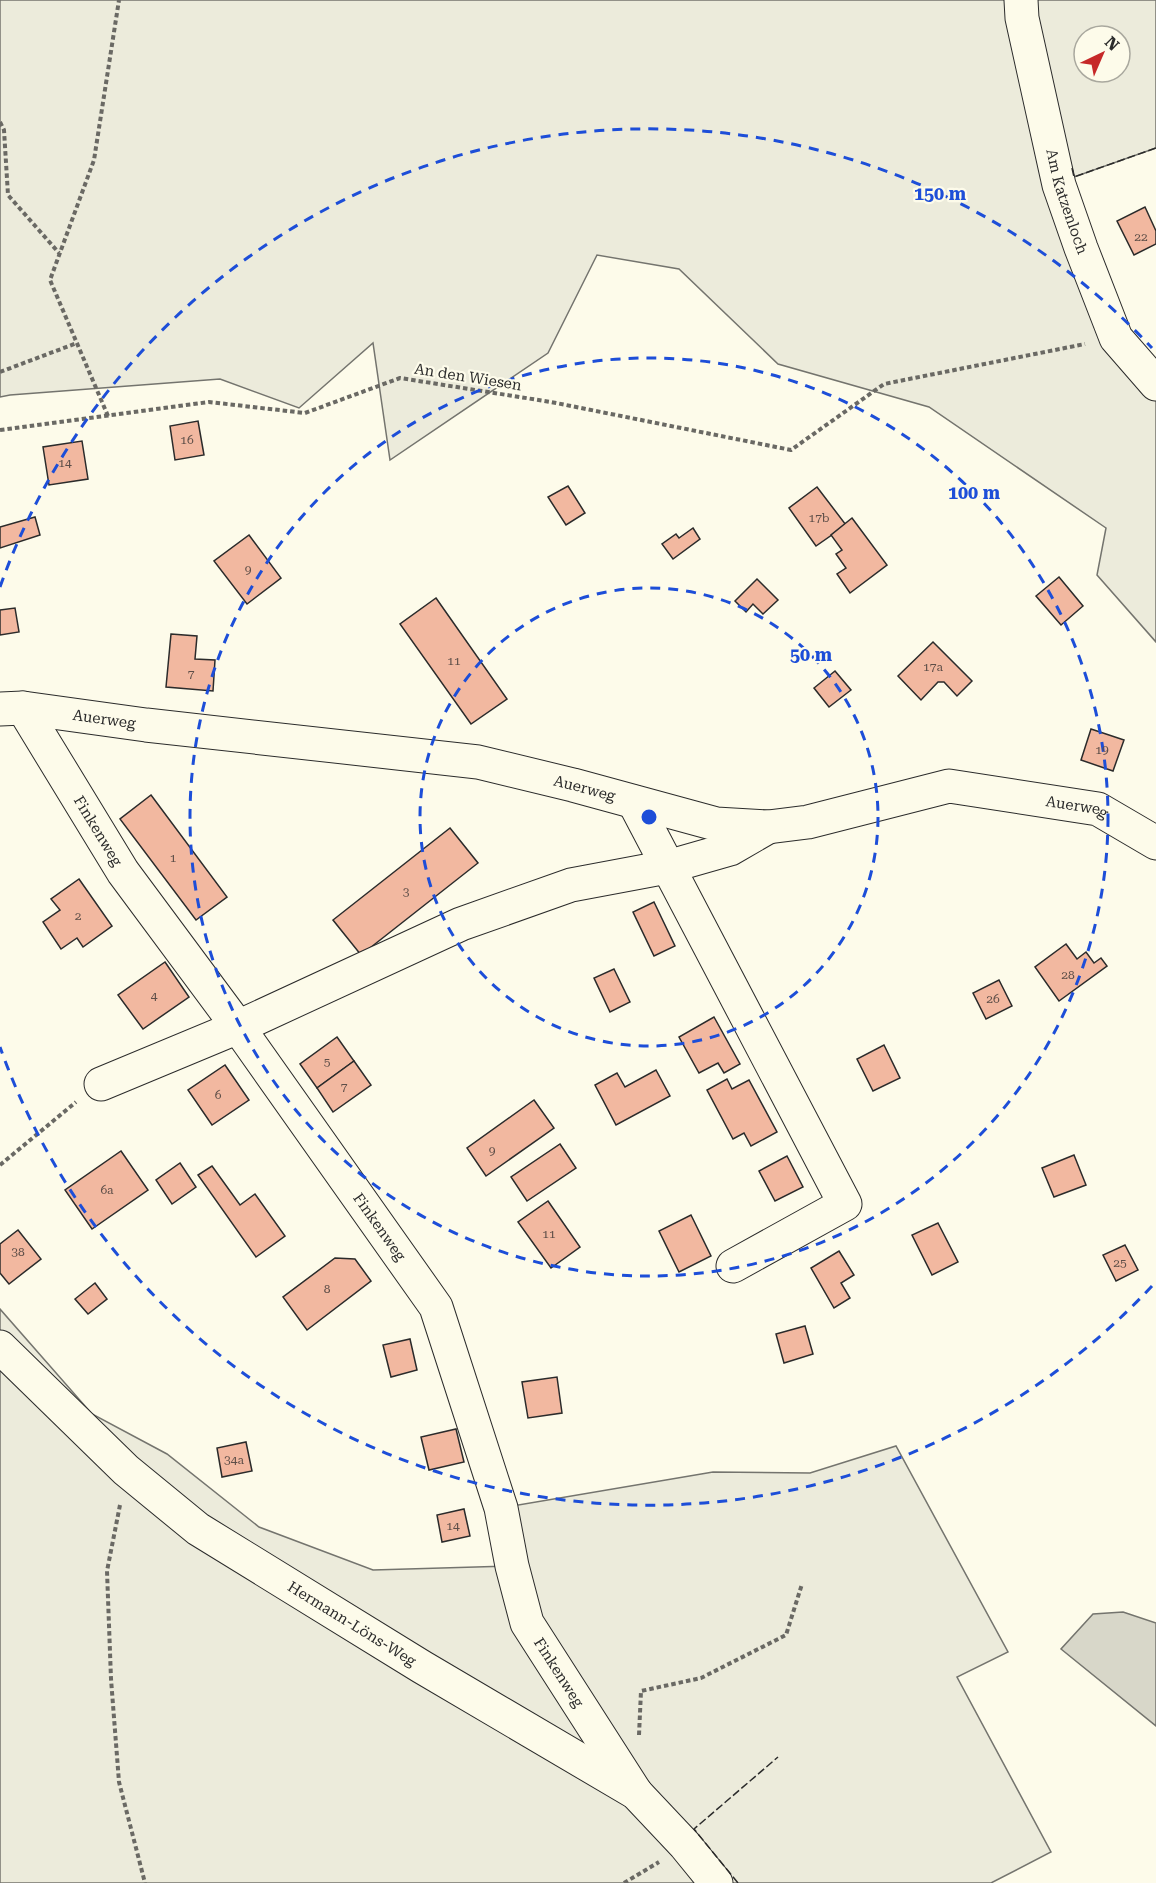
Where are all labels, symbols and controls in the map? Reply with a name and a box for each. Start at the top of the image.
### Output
north arrow [1072,24,1132,84]
text: N [1101,32,1123,55]
street label: Am Katzenloch [1042,147,1092,257]
text: 150 m [914,183,967,204]
house number: 22 [1134,230,1148,244]
street label: An den Wiesen [413,360,523,394]
house number: 16 [180,433,194,447]
house number: 14 [58,456,72,470]
text: 100 m [948,482,1001,503]
house number: 17b [808,511,830,525]
house number: 9 [245,563,252,577]
text: 50 m [790,644,833,665]
house number: 11 [447,654,461,668]
house number: 17a [923,660,943,674]
house number: 7 [188,667,195,681]
street label: Auerweg [72,706,137,733]
house number: 19 [1095,743,1109,757]
street label: Auerweg [552,772,618,805]
street label: Auerweg [1045,792,1112,822]
street label: Finkenweg [70,793,126,870]
centre of rings [639,807,659,827]
house number: 1 [170,851,177,865]
house number: 3 [403,885,410,899]
house number: 2 [75,909,82,923]
house number: 28 [1061,968,1075,982]
house number: 4 [151,989,158,1003]
house number: 26 [986,992,1000,1006]
house number: 5 [324,1055,331,1069]
house number: 7 [341,1080,348,1094]
house number: 6 [215,1088,222,1102]
house number: 9 [489,1144,496,1158]
house number: 6a [100,1183,114,1197]
street label: Finkenweg [349,1190,410,1265]
house number: 11 [542,1227,556,1241]
house number: 38 [11,1245,25,1259]
house number: 25 [1113,1256,1127,1270]
house number: 8 [324,1282,331,1296]
house number: 34a [224,1453,244,1467]
house number: 14 [446,1519,460,1533]
street label: Hermann-Löns-Weg [284,1578,420,1670]
street label: Finkenweg [530,1634,588,1711]

